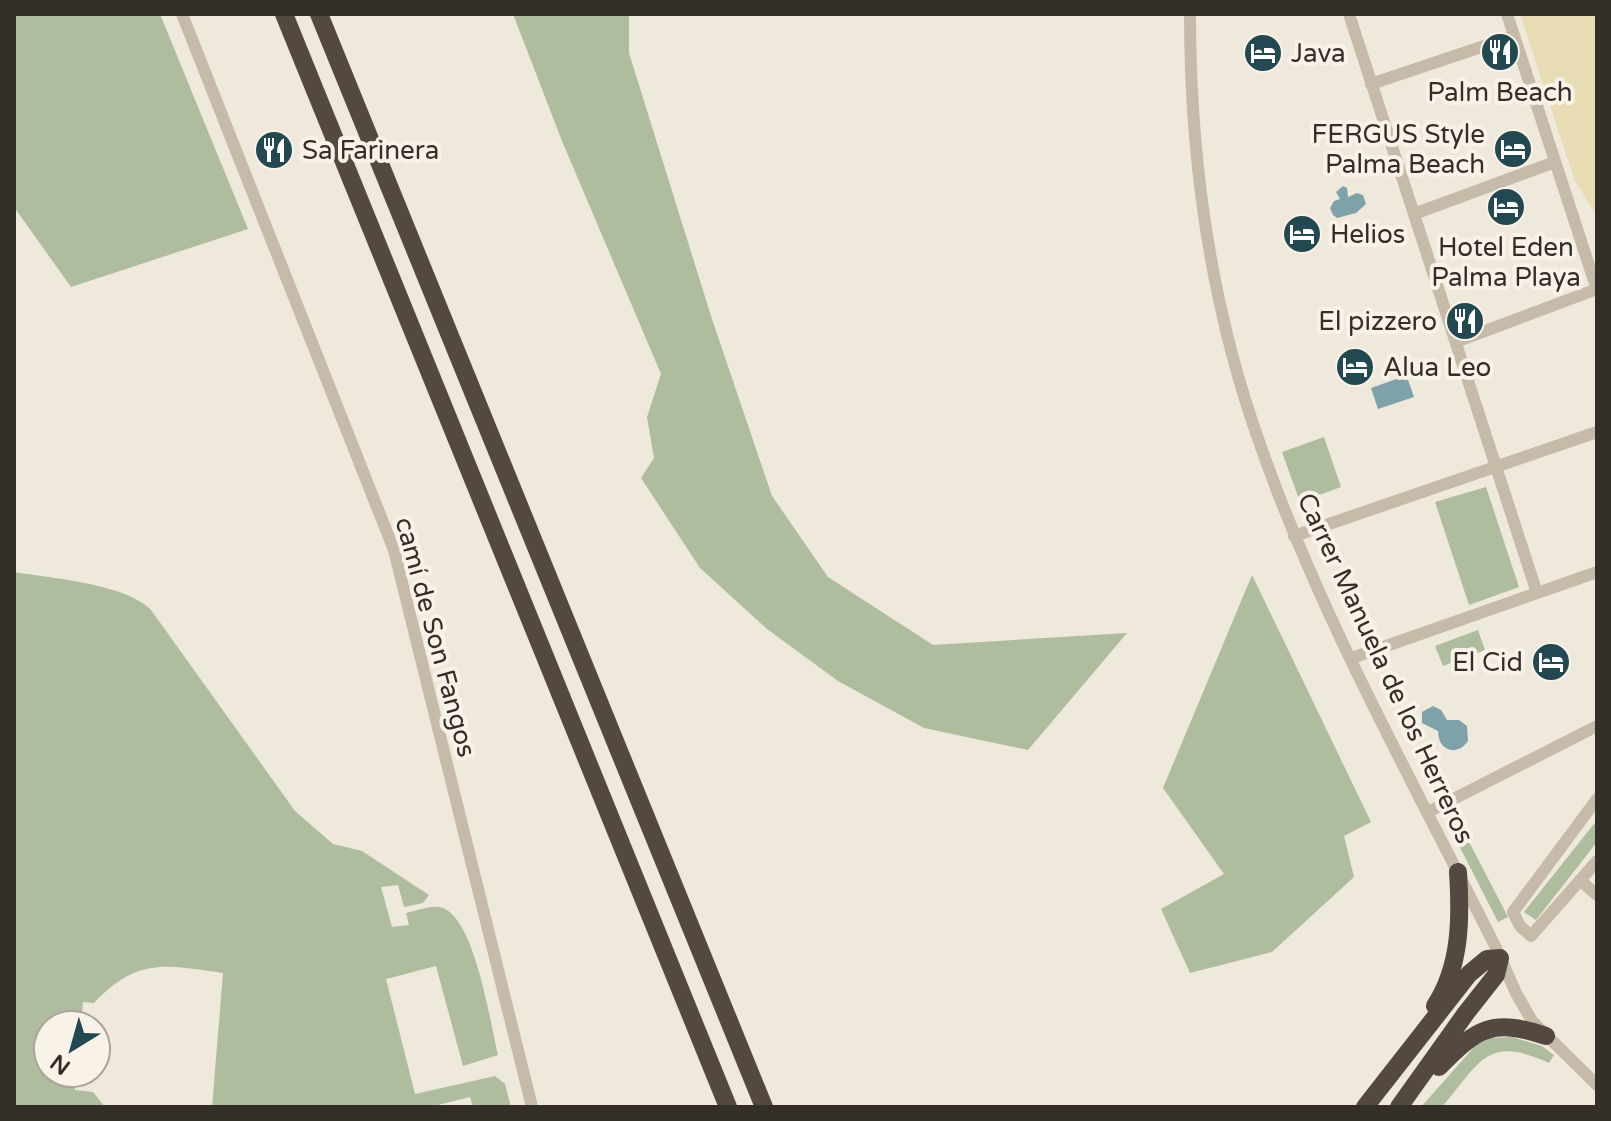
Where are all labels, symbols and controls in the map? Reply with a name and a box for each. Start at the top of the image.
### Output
restaurant icon: Palm Beach [1479,31,1521,73]
hotel icon: Java [1242,32,1284,74]
place label: Java [1291,38,1346,69]
place label: Palm Beach [1427,77,1573,108]
place label: FERGUS Style Palma Beach [1312,119,1485,180]
hotel icon: FERGUS Style Palma Beach [1492,128,1534,170]
restaurant icon: Sa Farinera [253,129,295,171]
place label: Sa Farinera [302,135,439,166]
hotel icon: Hotel Eden Palma Playa [1485,186,1527,228]
hotel icon: Helios [1281,213,1323,255]
place label: Helios [1330,219,1405,250]
place label: Hotel Eden Palma Playa [1431,232,1581,293]
restaurant icon: El pizzero [1444,300,1486,342]
place label: El pizzero [1318,306,1437,337]
hotel icon: Alua Leo [1334,346,1376,388]
place label: Alua Leo [1383,352,1491,383]
street label: Carrer Manuela de los Herreros [1291,488,1481,848]
street label: camí de Son Fangos [389,514,482,760]
hotel icon: El Cid [1530,641,1572,683]
place label: El Cid [1452,647,1523,678]
north arrow [32,1009,112,1089]
text: N [46,1048,75,1080]

